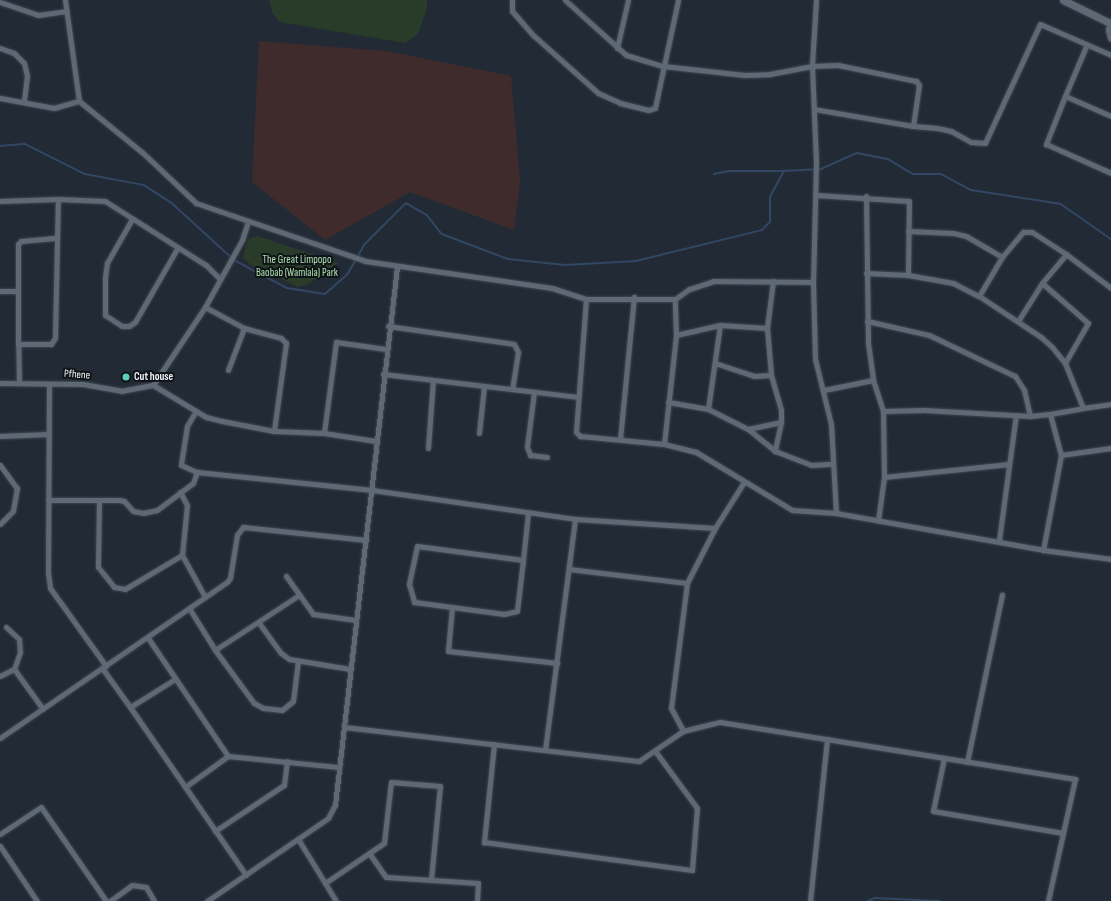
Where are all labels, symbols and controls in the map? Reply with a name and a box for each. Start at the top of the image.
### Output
park label: The Great Limpopo Baobab (Wamlala) Park [256,254,338,280]
street label: Pfhene [63,368,91,382]
place label: Cut house [134,370,173,384]
marker: Cut house [121,372,131,382]

